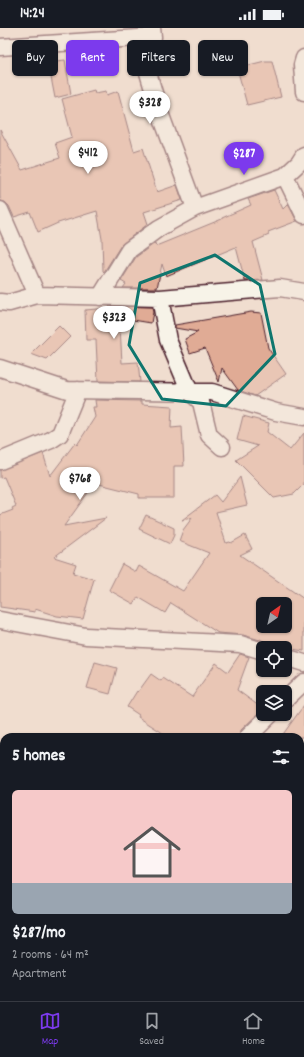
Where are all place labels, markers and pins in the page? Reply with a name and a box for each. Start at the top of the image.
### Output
pin: $328 [126,91,174,125]
pin: $412 [64,141,112,175]
pin: $287 [220,142,268,176]
pin: $323 [90,306,138,340]
pin: $768 [56,467,104,501]

